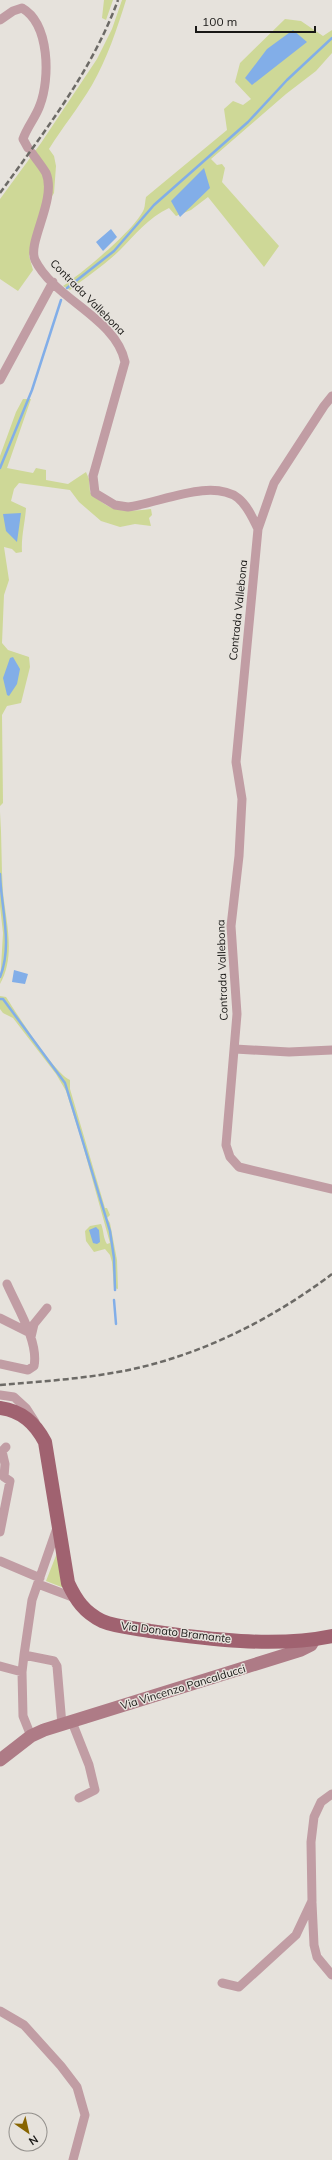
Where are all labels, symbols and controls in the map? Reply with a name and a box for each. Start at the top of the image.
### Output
scale bar [196,8,315,34]
text: 100 m [202,14,237,29]
street label: Contrada Vallebona [47,256,129,338]
street label: Contrada Vallebona [226,559,250,661]
street label: Contrada Vallebona [213,919,231,1021]
street label: Via Donato Bramante [120,1618,232,1646]
street label: Via Vincenzo Pancalducci [119,1661,247,1713]
north arrow [8,2112,48,2152]
text: N [26,2132,41,2148]

